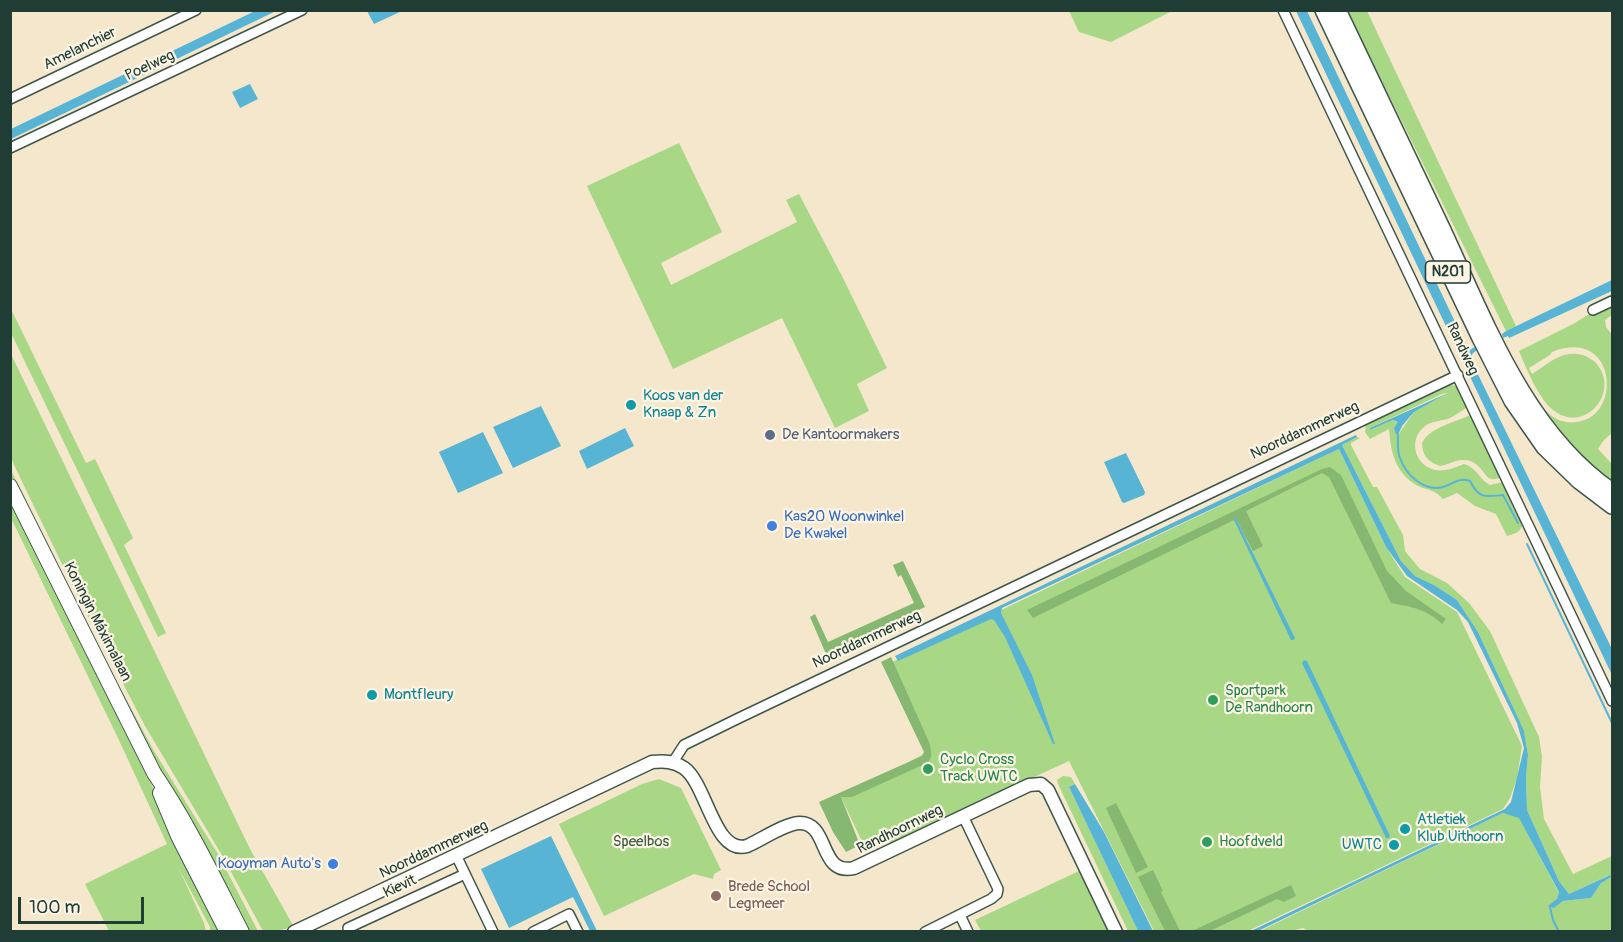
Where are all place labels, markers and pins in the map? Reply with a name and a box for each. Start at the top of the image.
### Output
place label: Koos van der Knaap & Zn [643,387,723,422]
marker: Koos van der Knaap & Zn [624,398,638,412]
place label: De Kantoormakers [782,426,899,444]
marker: De Kantoormakers [763,428,777,442]
place label: Kas20 Woonwinkel De Kwakel [784,508,904,543]
marker: Kas20 Woonwinkel De Kwakel [765,519,779,533]
place label: Sportpark De Randhoorn [1225,682,1313,717]
place label: Montfleury [384,686,453,704]
marker: Montfleury [365,688,379,702]
marker: Sportpark De Randhoorn [1206,693,1220,707]
place label: Cyclo Cross Track UWTC [940,751,1018,786]
marker: Cyclo Cross Track UWTC [921,762,935,776]
place label: Atletiek Klub Uithoorn [1417,811,1503,846]
marker: Atletiek Klub Uithoorn [1398,822,1412,836]
place label: Hoofdveld [1219,833,1283,851]
marker: Hoofdveld [1200,835,1214,849]
place label: UWTC [1342,836,1382,854]
marker: UWTC [1387,838,1401,852]
place label: Kooyman Auto's [217,855,321,873]
marker: Kooyman Auto's [326,857,340,871]
place label: Brede School Legmeer [728,878,810,913]
marker: Brede School Legmeer [709,889,723,903]

